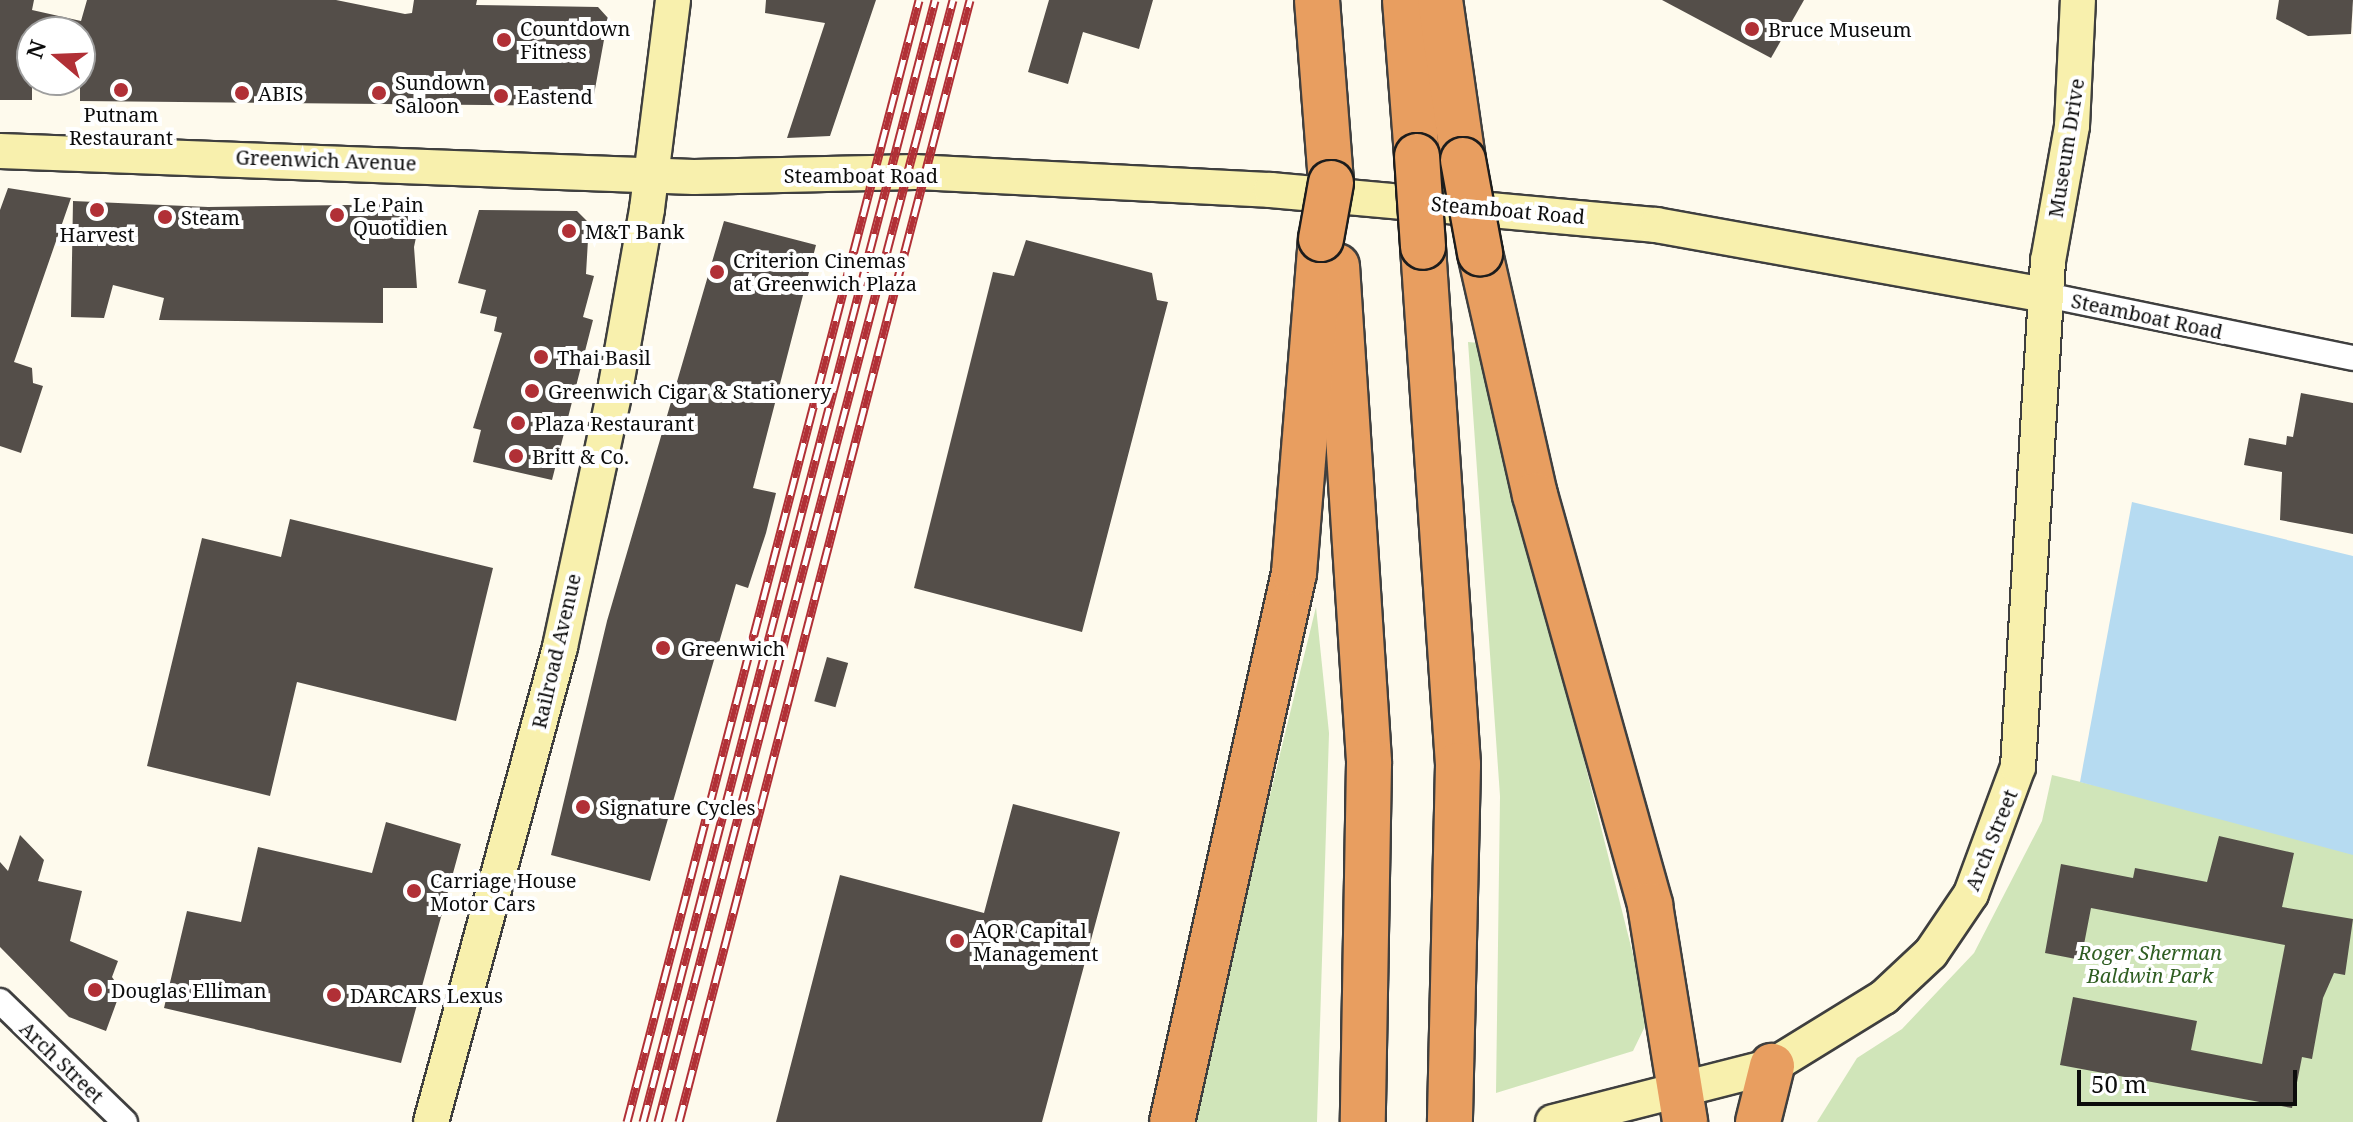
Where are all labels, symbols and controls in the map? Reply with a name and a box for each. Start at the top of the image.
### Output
north arrow [16,16,96,96]
place label: Countdown Fitness [520,16,630,63]
place label: Bruce Museum [1768,17,1912,41]
marker: Bruce Museum [1743,20,1761,38]
marker: Countdown Fitness [495,31,513,49]
text: N [18,36,52,62]
place label: Sundown Saloon [395,70,485,117]
street label: Museum Drive [2043,77,2089,219]
marker: Putnam Restaurant [112,81,130,99]
place label: ABIS [258,81,303,105]
marker: ABIS [233,84,251,102]
marker: Sundown Saloon [370,84,388,102]
place label: Eastend [517,84,593,108]
marker: Eastend [492,87,510,105]
place label: Putnam Restaurant [69,102,173,149]
street label: Greenwich Avenue [235,145,417,175]
street label: Steamboat Road [784,163,938,187]
street label: Steamboat Road [1430,191,1586,229]
place label: Le Pain Quotidien [353,192,448,239]
marker: Harvest [88,201,106,219]
place label: Steam [181,205,240,229]
marker: Le Pain Quotidien [328,206,346,224]
marker: Steam [156,208,174,226]
place label: M&T Bank [585,219,684,243]
place label: Harvest [60,222,134,246]
marker: M&T Bank [560,222,578,240]
place label: Criterion Cinemas at Greenwich Plaza [733,248,917,295]
marker: Criterion Cinemas at Greenwich Plaza [708,263,726,281]
street label: Steamboat Road [2069,288,2225,344]
place label: Thai Basil [557,345,651,369]
marker: Thai Basil [532,348,550,366]
place label: Greenwich Cigar & Stationery [548,379,831,403]
marker: Greenwich Cigar & Stationery [523,382,541,400]
place label: Plaza Restaurant [534,411,694,435]
marker: Plaza Restaurant [509,414,527,432]
place label: Britt & Co. [532,444,629,468]
marker: Britt & Co. [507,447,525,465]
street label: Railroad Avenue [527,571,585,731]
place label: Greenwich [681,636,785,660]
marker: Greenwich [652,637,674,659]
street label: Arch Street [1960,786,2022,894]
place label: Signature Cycles [599,795,756,819]
marker: Signature Cycles [574,798,592,816]
place label: Carriage House Motor Cars [430,868,577,915]
marker: Carriage House Motor Cars [405,882,423,900]
place label: AQR Capital Management [973,918,1098,965]
marker: AQR Capital Management [948,932,966,950]
park label: Roger Sherman Baldwin Park [2078,940,2222,987]
place label: Douglas Elliman [111,978,267,1002]
marker: Douglas Elliman [86,981,104,999]
place label: DARCARS Lexus [350,983,503,1007]
marker: DARCARS Lexus [325,986,343,1004]
street label: Arch Street [15,1016,109,1108]
scale bar [2081,1054,2301,1104]
text: 50 m [2091,1067,2147,1100]

